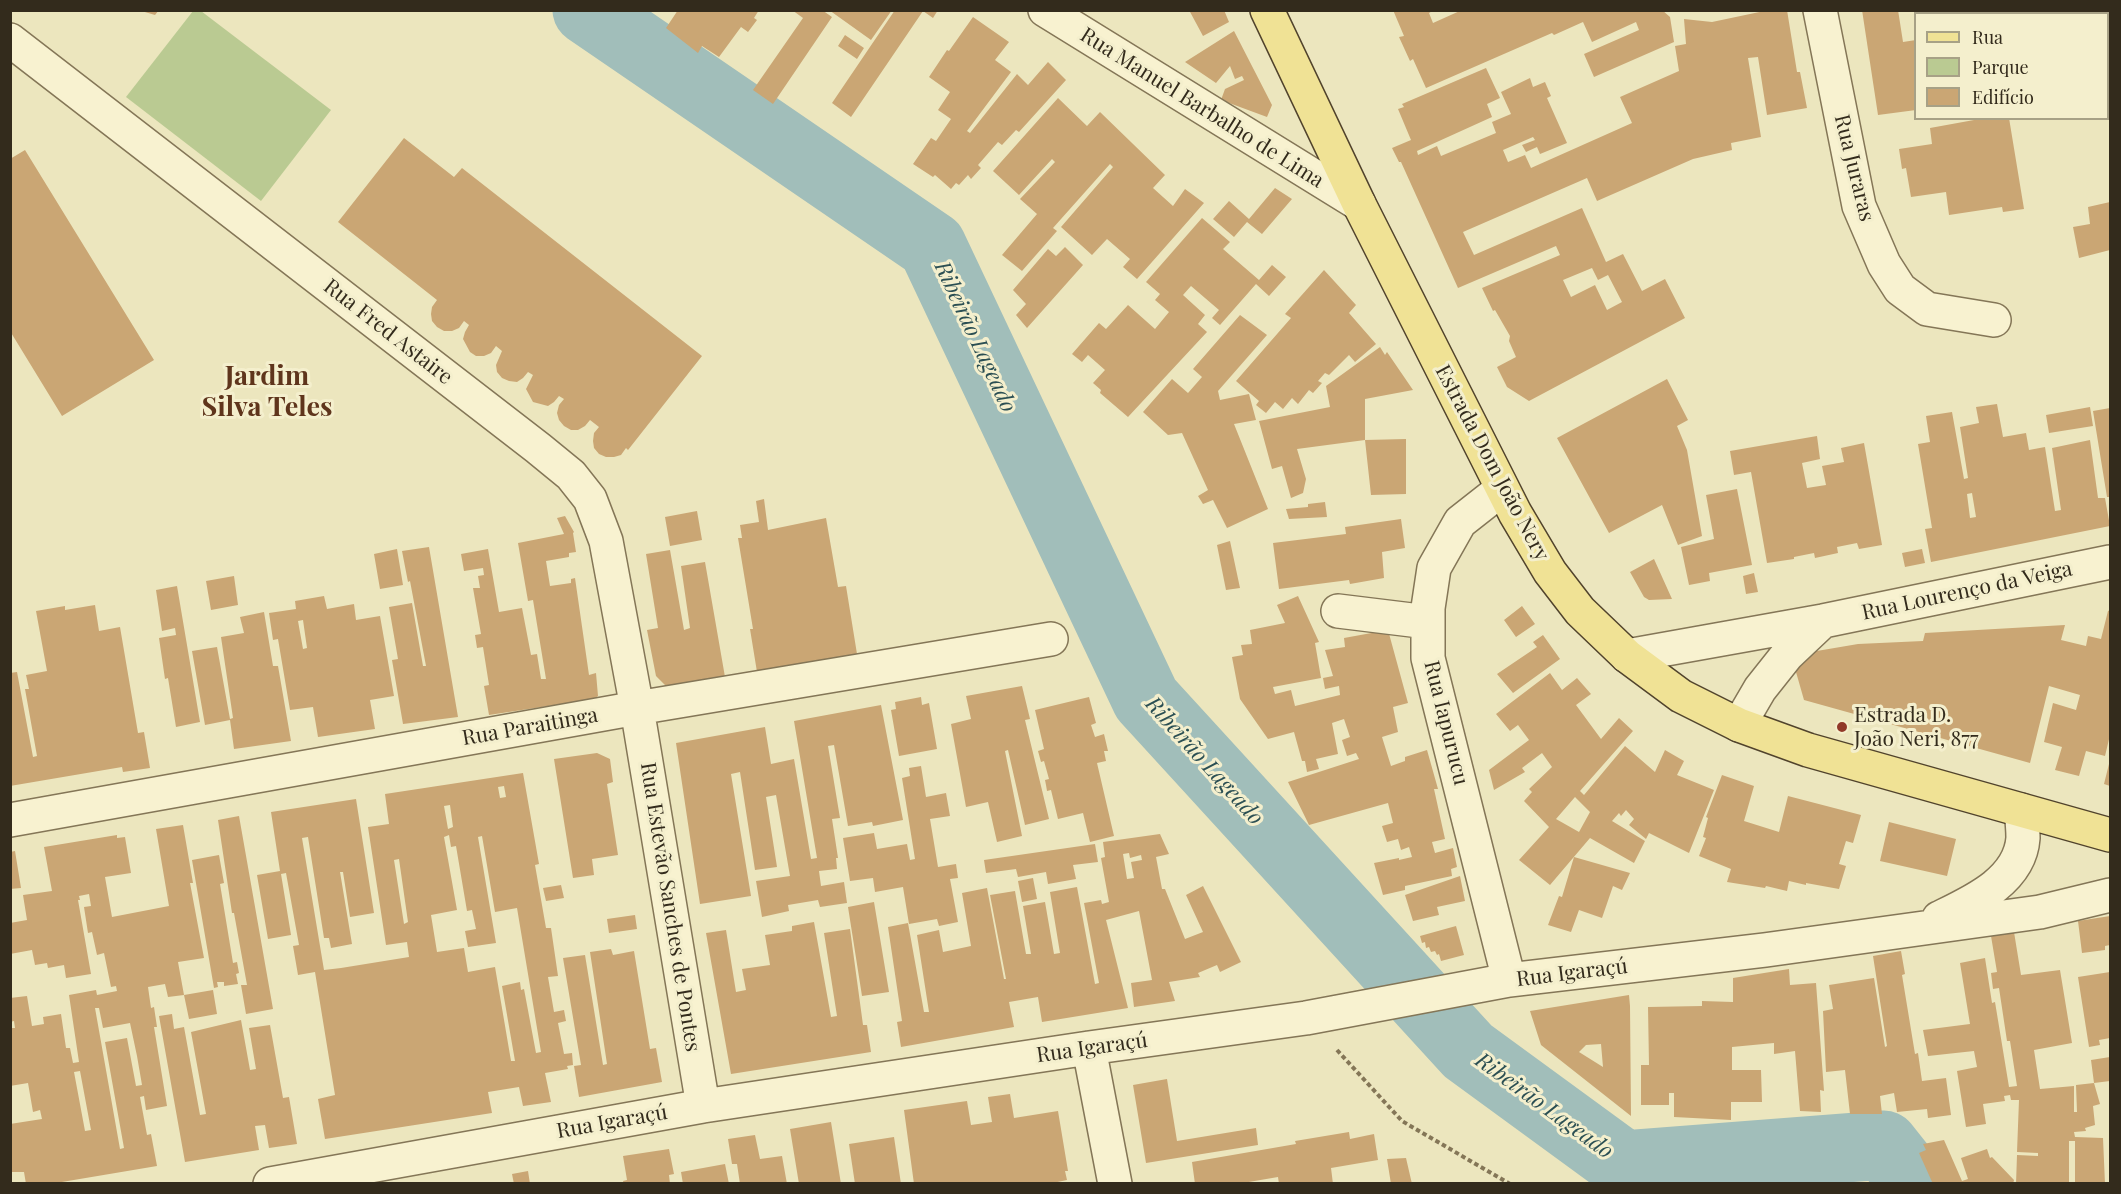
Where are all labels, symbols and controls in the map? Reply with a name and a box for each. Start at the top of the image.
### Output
legend [1914,12,2109,120]
street label: Rua Manuel Barbalho de Lima [1076,23,1328,193]
text: Rua [1972,25,2003,49]
text: Parque [1972,55,2029,79]
text: Edifício [1972,85,2034,109]
street label: Rua Juraras [1829,112,1879,224]
water label: Ribeirão Lageado [928,257,1022,417]
street label: Rua Fred Astaire [319,274,457,390]
district label: Jardim Silva Teles [201,361,333,424]
street label: Estrada Dom João Nery [1430,361,1554,565]
street label: Rua Lourenço da Veiga [1859,556,2075,626]
street label: Rua Iapurucu [1418,658,1474,788]
water label: Ribeirão Lageado [1139,691,1269,831]
place label: Estrada D. João Neri, 877 [1854,702,1978,752]
street label: Rua Paraitinga [460,703,600,751]
marker: Estrada D. João Neri, 877 [1835,720,1849,734]
street label: Rua Estevão Sanches de Pontes [635,760,705,1054]
street label: Rua Igaraçú [1515,954,1629,992]
street label: Rua Igaraçú [1035,1028,1149,1068]
water label: Ribeirão Lageado [1470,1047,1618,1165]
street label: Rua Igaraçú [555,1100,669,1144]

